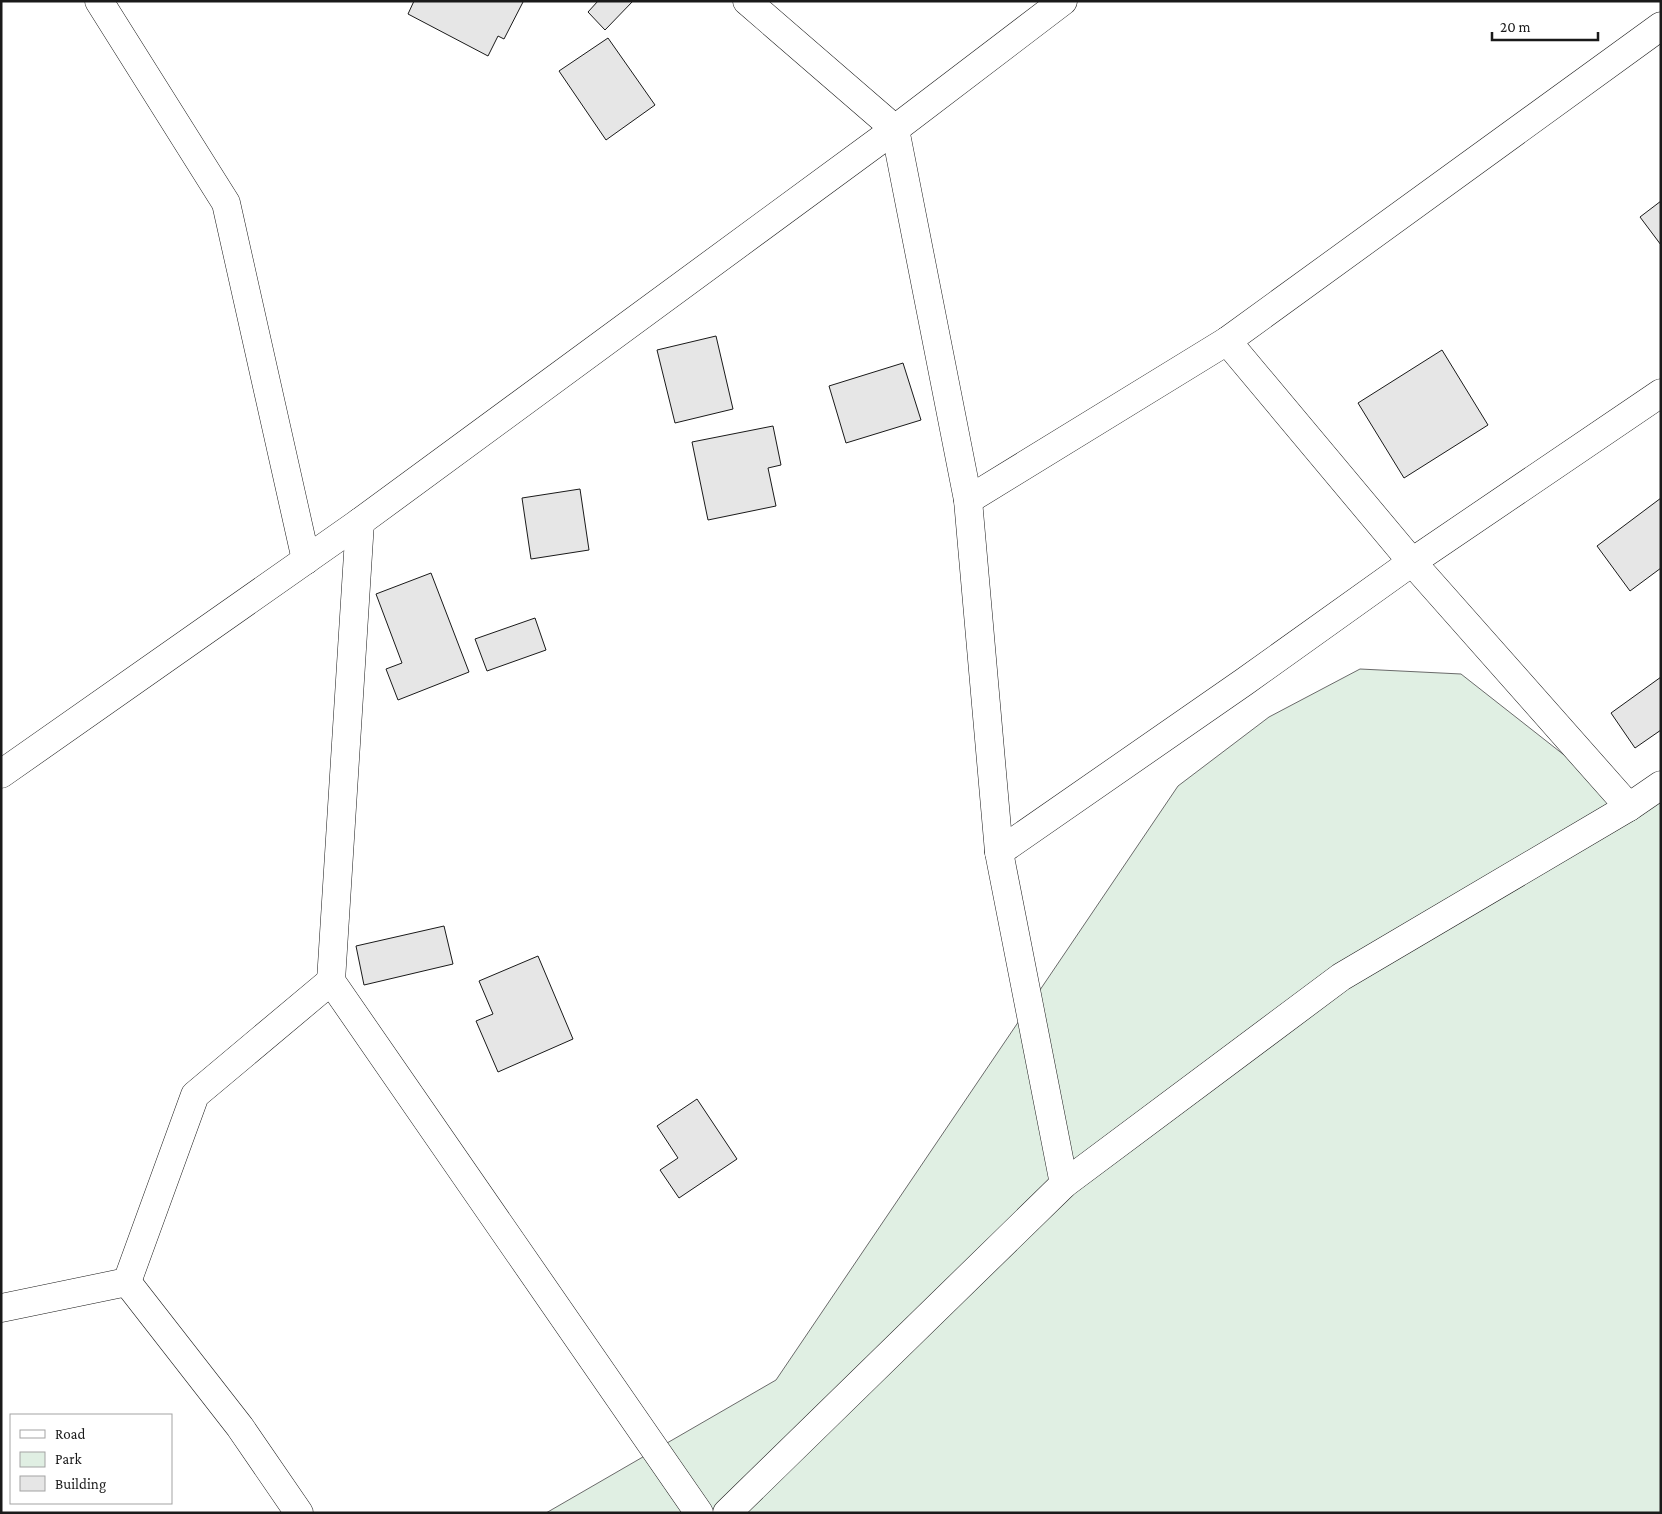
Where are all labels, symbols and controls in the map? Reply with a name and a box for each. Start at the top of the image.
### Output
scale bar [1492,10,1598,42]
text: 20 m [1500,19,1531,35]
legend [10,1414,172,1504]
text: Road [55,1426,86,1442]
text: Park [55,1451,82,1467]
text: Building [55,1476,106,1493]

